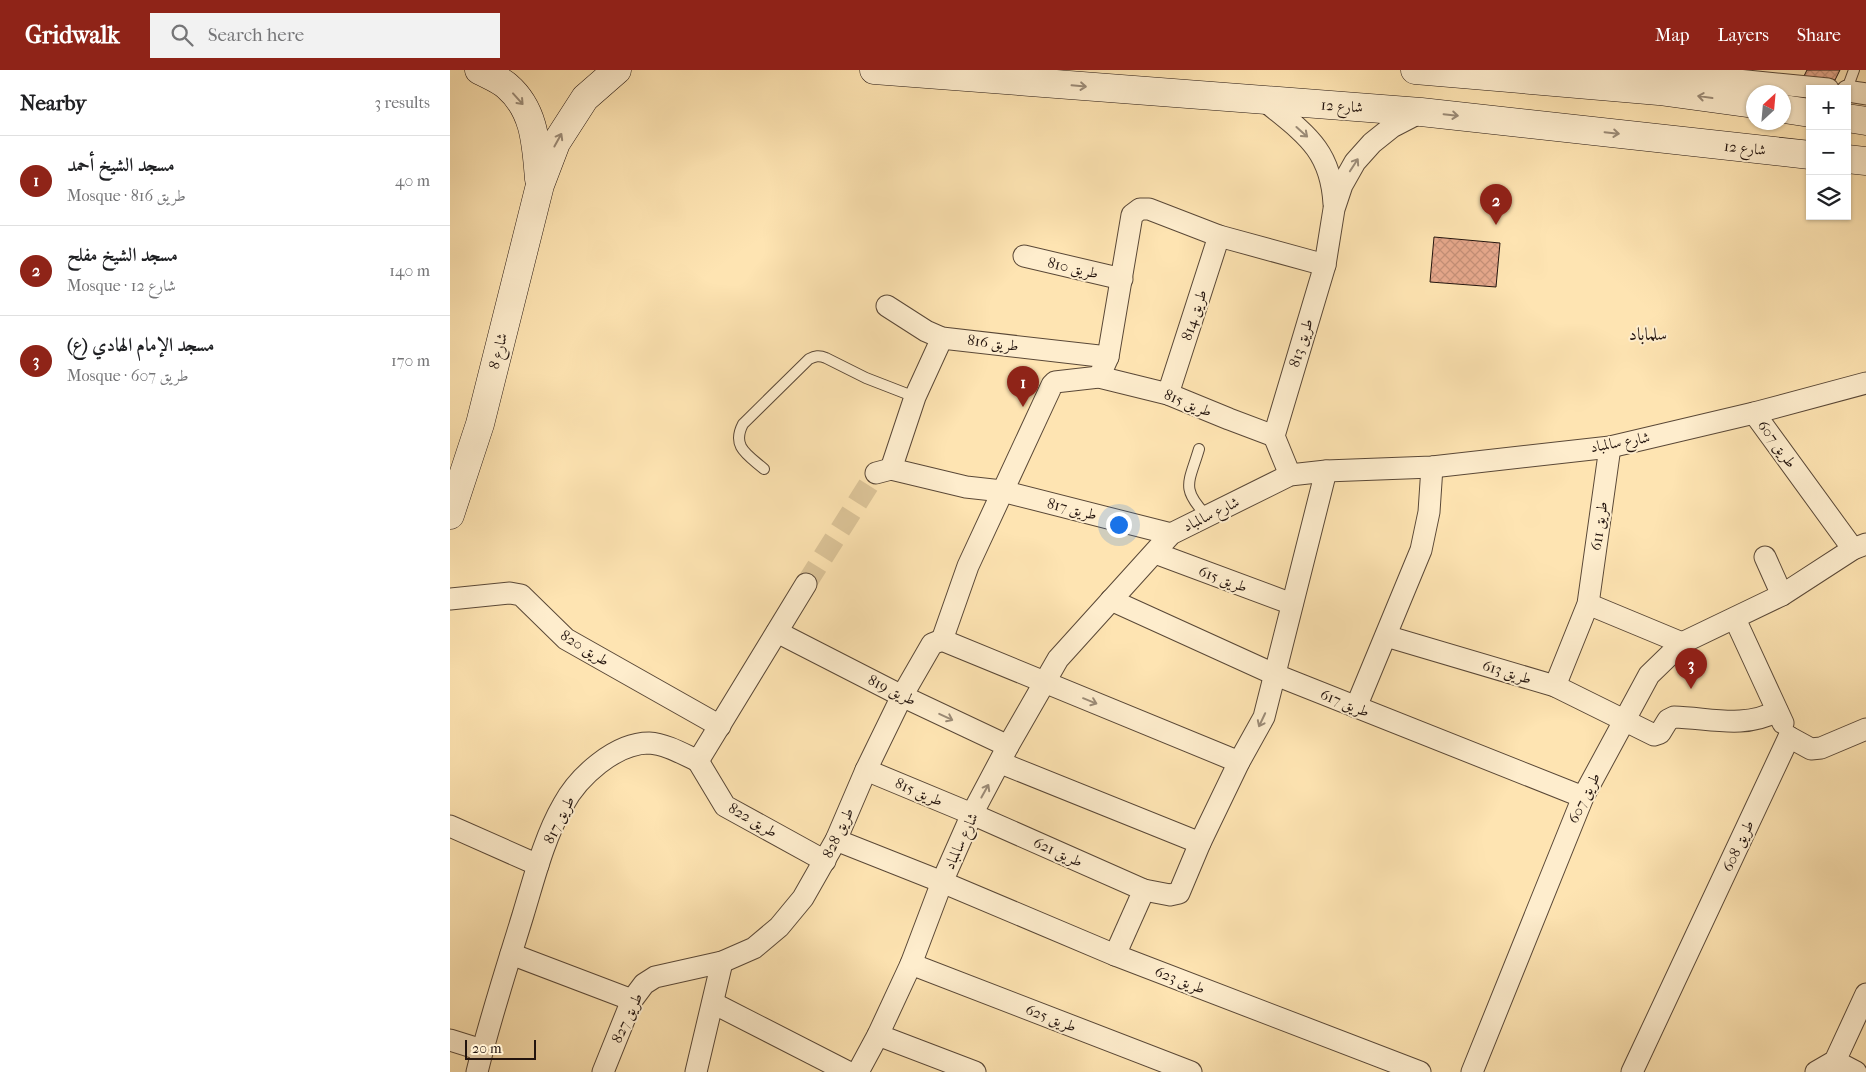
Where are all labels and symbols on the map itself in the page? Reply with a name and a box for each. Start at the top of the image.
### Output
one-way arrow [1071,82,1087,91]
north arrow [1746,85,1791,130]
one-way arrow [512,92,524,105]
one-way arrow [1698,92,1714,102]
street label: شارع 12 [1320,96,1364,120]
one-way arrow [1442,110,1458,120]
one-way arrow [1296,126,1309,138]
one-way arrow [1604,128,1620,138]
one-way arrow [553,133,563,148]
street label: شارع 12 [1723,137,1767,163]
one-way arrow [1349,158,1359,172]
pin: 2 [1480,184,1512,225]
street label: طريق 810 [1046,253,1100,284]
street label: طريق 814 [1177,287,1212,343]
street label: طريق 813 [1285,317,1318,370]
district label: سلماباد [1629,324,1667,345]
street label: شارع 8 [485,331,515,372]
street label: طريق 816 [966,331,1020,356]
pin: 1 [1007,366,1039,407]
street label: طريق 815 [1161,385,1215,422]
street label: طريق 607 [1753,417,1800,472]
street label: شارع سالمباد [1589,428,1652,460]
street label: شارع سالمباد [1180,493,1244,539]
street label: طريق 817 [1045,494,1099,525]
street label: طريق 611 [1587,500,1612,552]
your location [1106,512,1132,538]
street label: طريق 615 [1196,562,1250,597]
street label: طريق 820 [557,626,613,671]
pin: 3 [1675,648,1707,689]
street label: طريق 613 [1480,656,1534,689]
street label: طريق 819 [865,671,919,710]
street label: طريق 617 [1317,685,1372,722]
one-way arrow [1082,697,1097,706]
one-way arrow [1257,712,1266,727]
one-way arrow [938,713,953,722]
street label: طريق 607 [1564,770,1605,827]
street label: طريق 815 [892,774,946,811]
one-way arrow [980,783,990,798]
street label: طريق 817 [540,793,579,847]
street label: طريق 822 [725,799,781,842]
street label: طريق 828 [819,805,858,861]
street label: شارع سالمباد [940,810,986,874]
street label: طريق 608 [1718,817,1759,875]
street label: طريق 621 [1030,833,1085,872]
street label: طريق 623 [1152,962,1208,999]
street label: طريق 827 [608,990,647,1046]
street label: طريق 625 [1023,1000,1079,1037]
scale bar [465,1037,536,1060]

